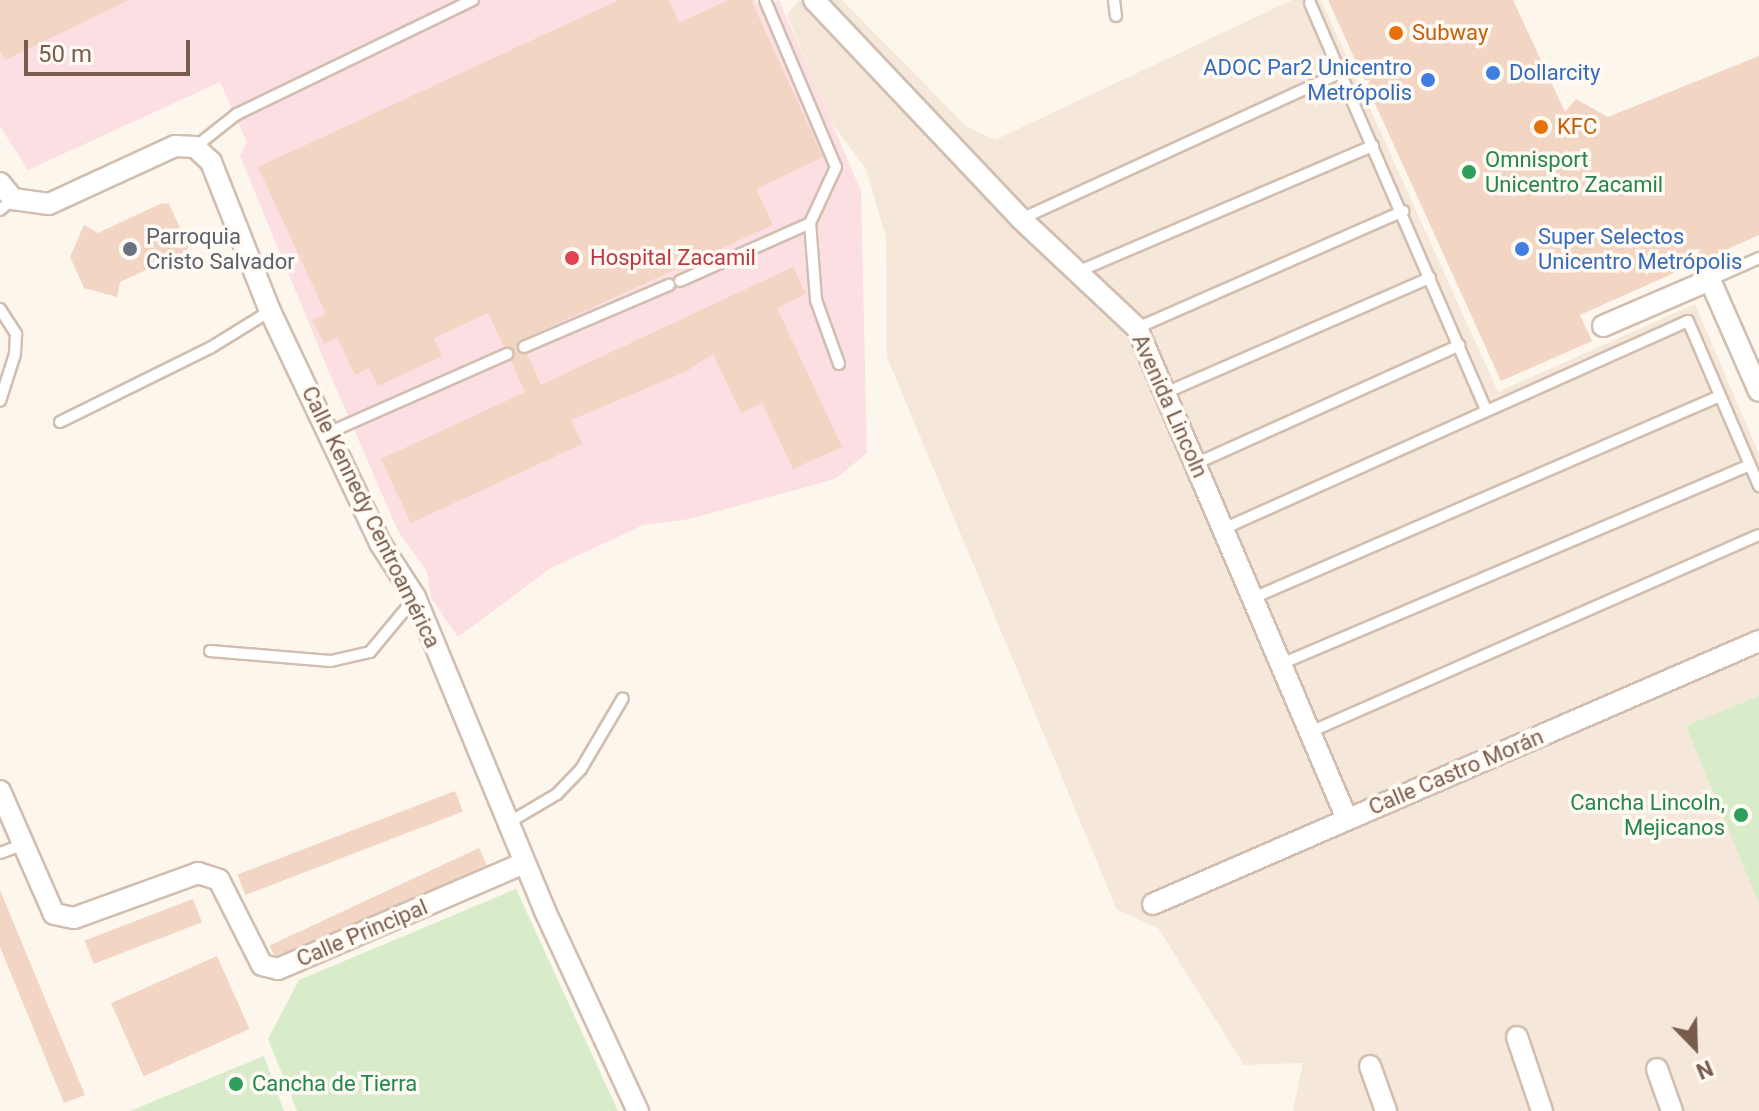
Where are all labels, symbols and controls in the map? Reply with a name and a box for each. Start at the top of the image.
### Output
place label: Subway [1412,20,1488,46]
scale bar [28,24,194,74]
marker: Subway [1387,24,1405,42]
text: 50 m [38,40,92,68]
place label: ADOC Par2 Unicentro Metrópolis [1203,54,1412,106]
place label: Dollarcity [1509,60,1600,86]
marker: Dollarcity [1484,64,1502,82]
marker: ADOC Par2 Unicentro Metrópolis [1419,71,1437,89]
place label: KFC [1557,114,1597,140]
marker: KFC [1532,118,1550,136]
place label: Omnisport Unicentro Zacamil [1485,146,1663,198]
marker: Omnisport Unicentro Zacamil [1460,163,1478,181]
place label: Parroquia Cristo Salvador [146,223,295,274]
place label: Super Selectos Unicentro Metrópolis [1538,223,1742,274]
marker: Parroquia Cristo Salvador [121,240,139,258]
marker: Super Selectos Unicentro Metrópolis [1513,240,1531,258]
place label: Hospital Zacamil [590,245,756,271]
marker: Hospital Zacamil [561,247,583,269]
street label: Avenida Lincoln [1127,330,1213,482]
street label: Calle Kennedy Centroamérica [296,382,446,652]
street label: Calle Castro Morán [1365,723,1547,821]
place label: Cancha Lincoln, Mejicanos [1570,789,1725,840]
marker: Cancha Lincoln, Mejicanos [1732,806,1750,824]
street label: Calle Principal [293,894,431,972]
north arrow [1655,1007,1735,1087]
text: N [1693,1055,1717,1084]
place label: Cancha de Tierra [252,1071,418,1097]
marker: Cancha de Tierra [227,1075,245,1093]

